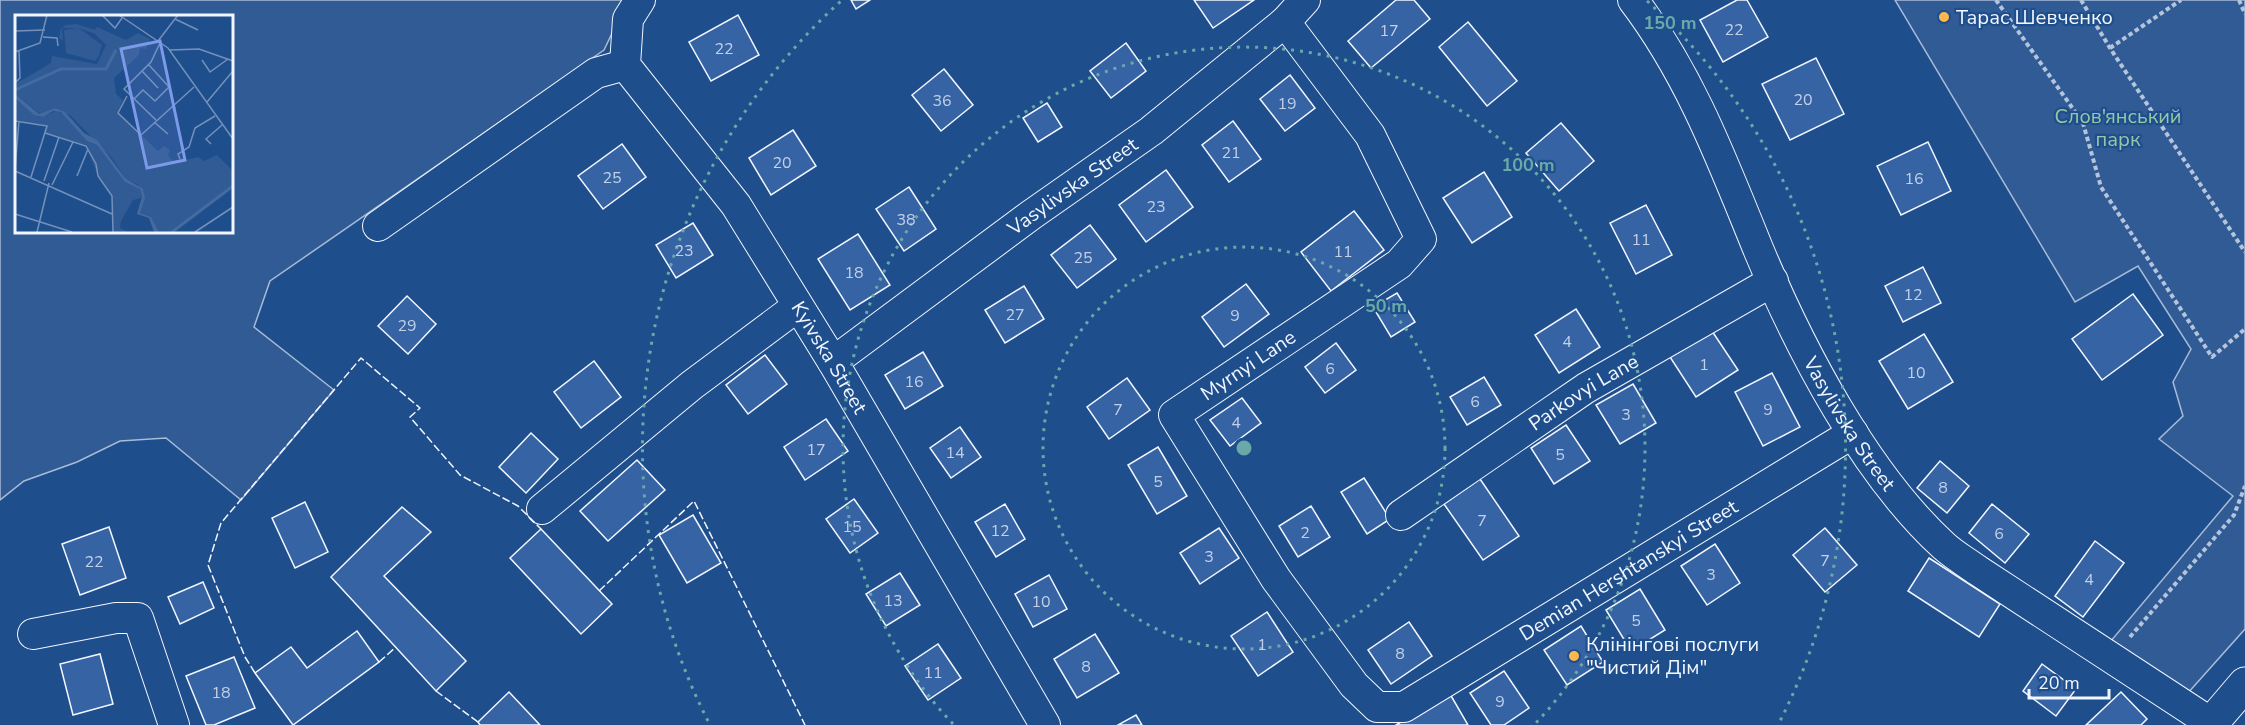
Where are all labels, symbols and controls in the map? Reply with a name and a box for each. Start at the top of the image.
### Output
place label: Тарас Шевченко [1956,4,2113,31]
marker: Тарас Шевченко [1937,10,1951,24]
text: 150 m [1643,11,1697,35]
inset map [15,15,232,232]
house number: 22 [1724,19,1744,41]
house number: 17 [1379,20,1399,42]
house number: 22 [714,38,734,60]
house number: 20 [1793,89,1813,111]
house number: 36 [932,90,952,112]
house number: 19 [1277,93,1297,115]
park label: Слов'янський парк [2054,103,2182,153]
street label: Vasylivska Street [1001,131,1144,243]
house number: 21 [1221,142,1241,164]
house number: 20 [772,152,792,174]
text: 100 m [1501,153,1555,177]
house number: 25 [602,167,622,189]
house number: 16 [1904,168,1924,190]
house number: 23 [1146,196,1166,218]
house number: 38 [896,209,916,231]
house number: 11 [1631,229,1651,251]
house number: 23 [674,240,694,262]
house number: 11 [1333,241,1353,263]
house number: 25 [1073,247,1093,269]
house number: 18 [844,262,864,284]
house number: 12 [1903,284,1923,306]
text: 50 m [1365,294,1407,318]
street label: Kyivska Street [785,296,874,420]
house number: 27 [1005,304,1025,326]
house number: 9 [1230,305,1240,327]
house number: 29 [397,315,417,337]
street label: Myrnyi Lane [1195,324,1301,407]
house number: 4 [1562,331,1572,353]
street label: Parkovyi Lane [1524,348,1643,437]
street label: Vasylivska Street [1796,351,1902,497]
house number: 1 [1699,354,1709,376]
house number: 6 [1325,358,1335,380]
house number: 10 [1906,362,1926,384]
house number: 16 [904,371,924,393]
house number: 6 [1470,391,1480,413]
house number: 7 [1113,399,1123,421]
house number: 9 [1763,399,1773,421]
house number: 3 [1621,404,1631,426]
house number: 4 [1231,412,1241,434]
centre of rings [1234,438,1254,458]
house number: 17 [806,439,826,461]
house number: 14 [945,442,965,464]
house number: 5 [1555,444,1565,466]
house number: 5 [1153,471,1163,493]
house number: 8 [1938,477,1948,499]
street label: Demian Hershtanskyi Street [1514,493,1744,647]
house number: 7 [1477,510,1487,532]
house number: 15 [842,516,862,538]
house number: 12 [990,520,1010,542]
house number: 2 [1300,522,1310,544]
house number: 6 [1994,523,2004,545]
house number: 3 [1204,546,1214,568]
house number: 7 [1820,550,1830,572]
house number: 22 [84,551,104,573]
house number: 3 [1706,564,1716,586]
house number: 4 [2084,569,2094,591]
house number: 13 [883,590,903,612]
house number: 10 [1031,591,1051,613]
house number: 5 [1631,610,1641,632]
place label: Клінінгові послуги "Чистий Дім" [1586,631,1759,681]
house number: 1 [1257,634,1267,656]
house number: 8 [1395,643,1405,665]
marker: Клінінгові послуги "Чистий Дім" [1567,649,1581,663]
house number: 8 [1081,656,1091,678]
house number: 11 [923,662,943,684]
scale bar [2029,662,2108,700]
text: 20 m [2038,671,2080,695]
house number: 18 [211,682,231,704]
house number: 9 [1495,691,1505,713]

